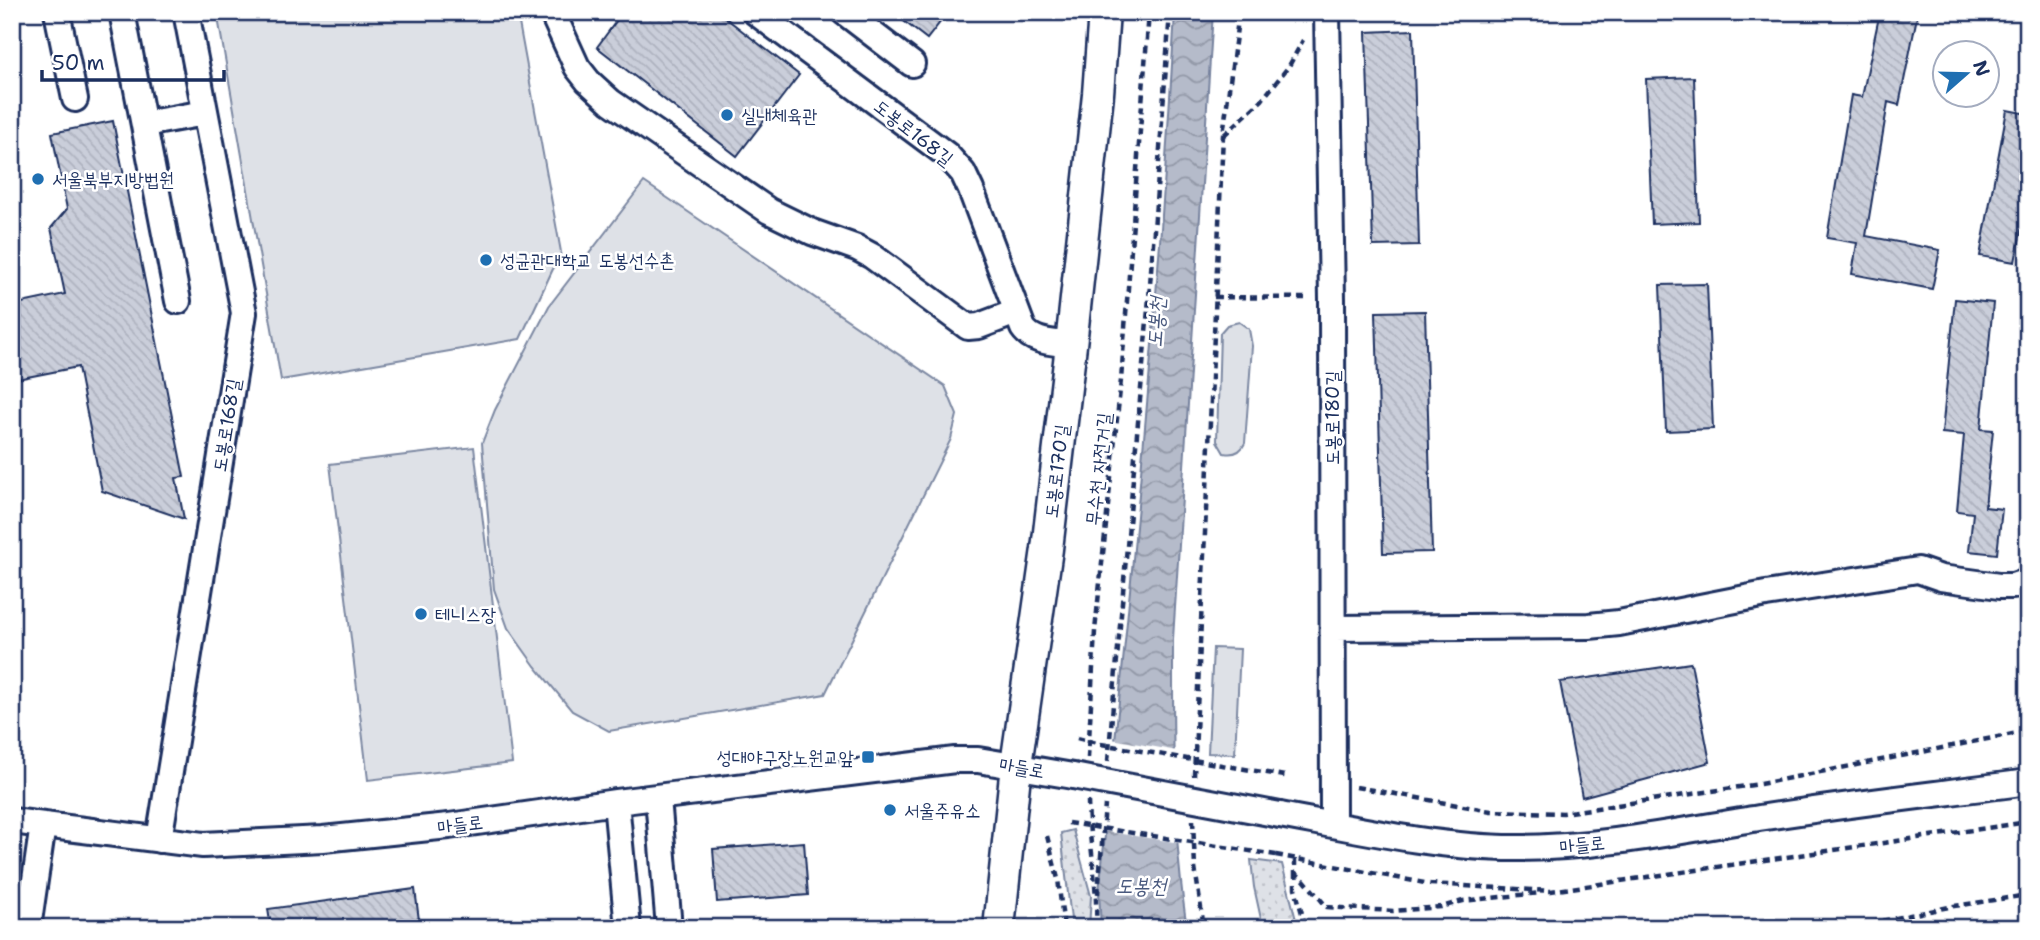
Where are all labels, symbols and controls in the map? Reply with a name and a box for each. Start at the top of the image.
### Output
scale bar [42,38,224,82]
north arrow [1932,38,2002,108]
text: 50 m [52,49,105,77]
text: N [1967,57,1996,80]
street label: 도봉로168길 [869,94,959,171]
place label: 실내체육관 [741,103,817,128]
marker: 실내체육관 [719,107,735,123]
place label: 서울북부지방법원 [52,167,174,192]
marker: 서울북부지방법원 [30,171,46,187]
place label: 성균관대학교 도봉선수촌 [500,248,675,273]
marker: 성균관대학교 도봉선수촌 [478,252,494,268]
water label: 도봉천 [1140,294,1172,348]
street label: 도봉로180길 [1320,370,1345,466]
street label: 도봉로168길 [207,377,246,474]
street label: 무수천 자전거길 [1080,411,1117,527]
street label: 도봉로170길 [1038,423,1075,519]
place label: 테니스장 [435,602,496,627]
marker: 테니스장 [413,606,429,622]
place label: 성대야구장노원교앞 [716,745,854,770]
marker: 성대야구장노원교앞 [860,749,876,765]
street label: 마들로 [997,751,1047,784]
place label: 서울주유소 [904,798,980,823]
marker: 서울주유소 [882,802,898,818]
street label: 마들로 [436,809,484,840]
street label: 마들로 [1558,830,1606,859]
water label: 도봉천 [1116,872,1168,900]

